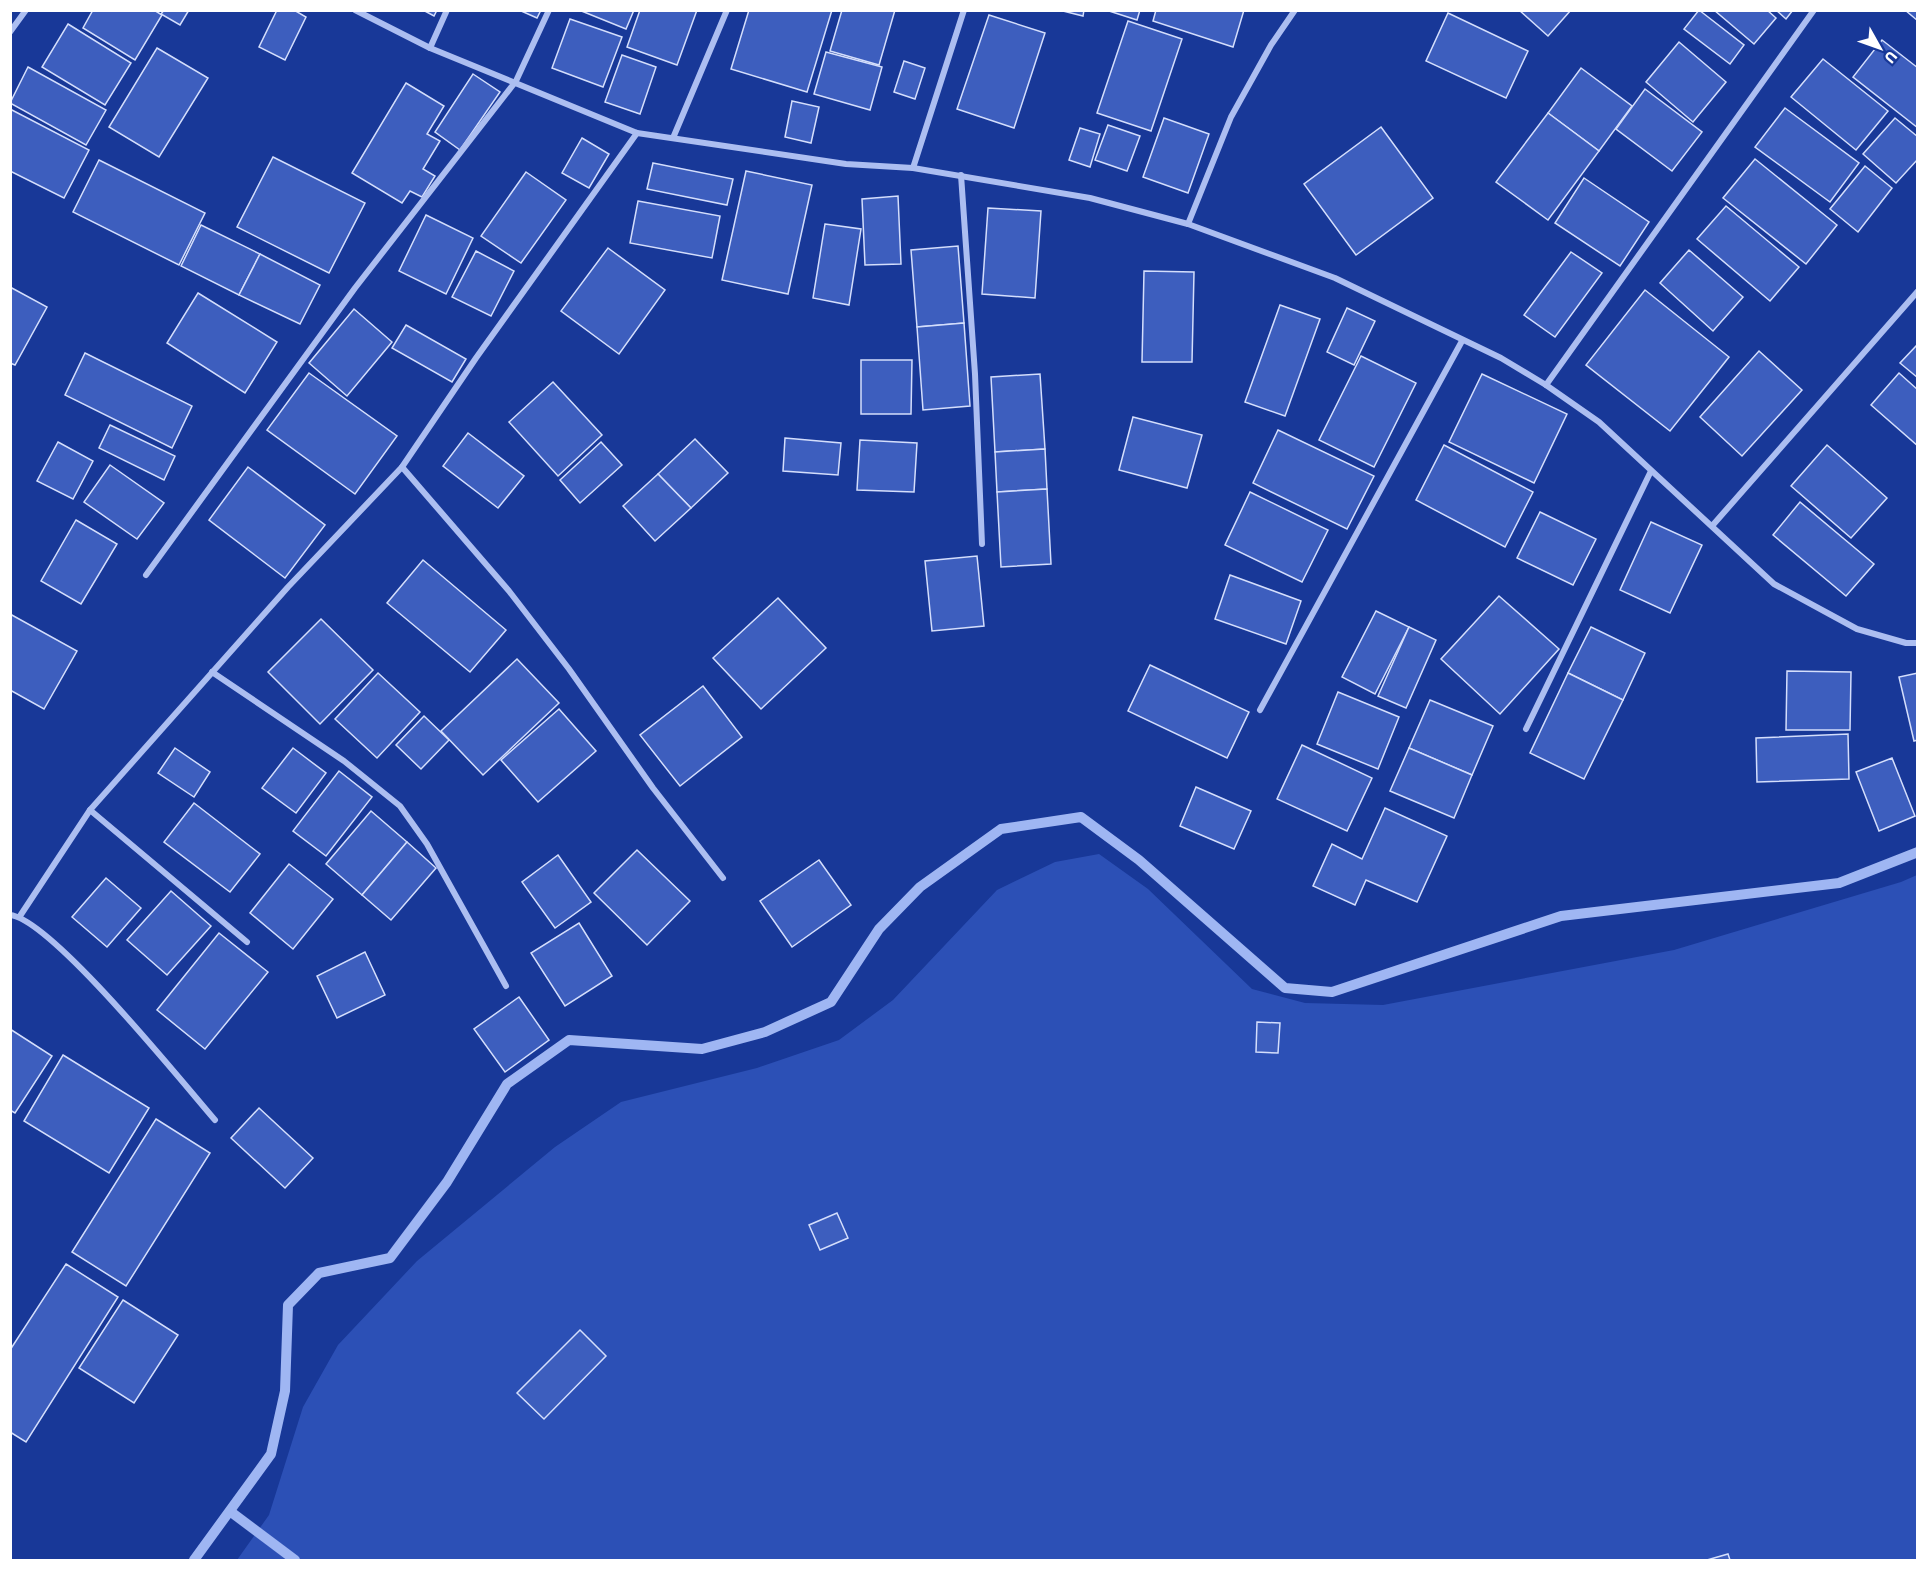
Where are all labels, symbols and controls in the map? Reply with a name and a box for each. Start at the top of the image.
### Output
north arrow [1850,18,1910,78]
text: U [1879,46,1903,68]

